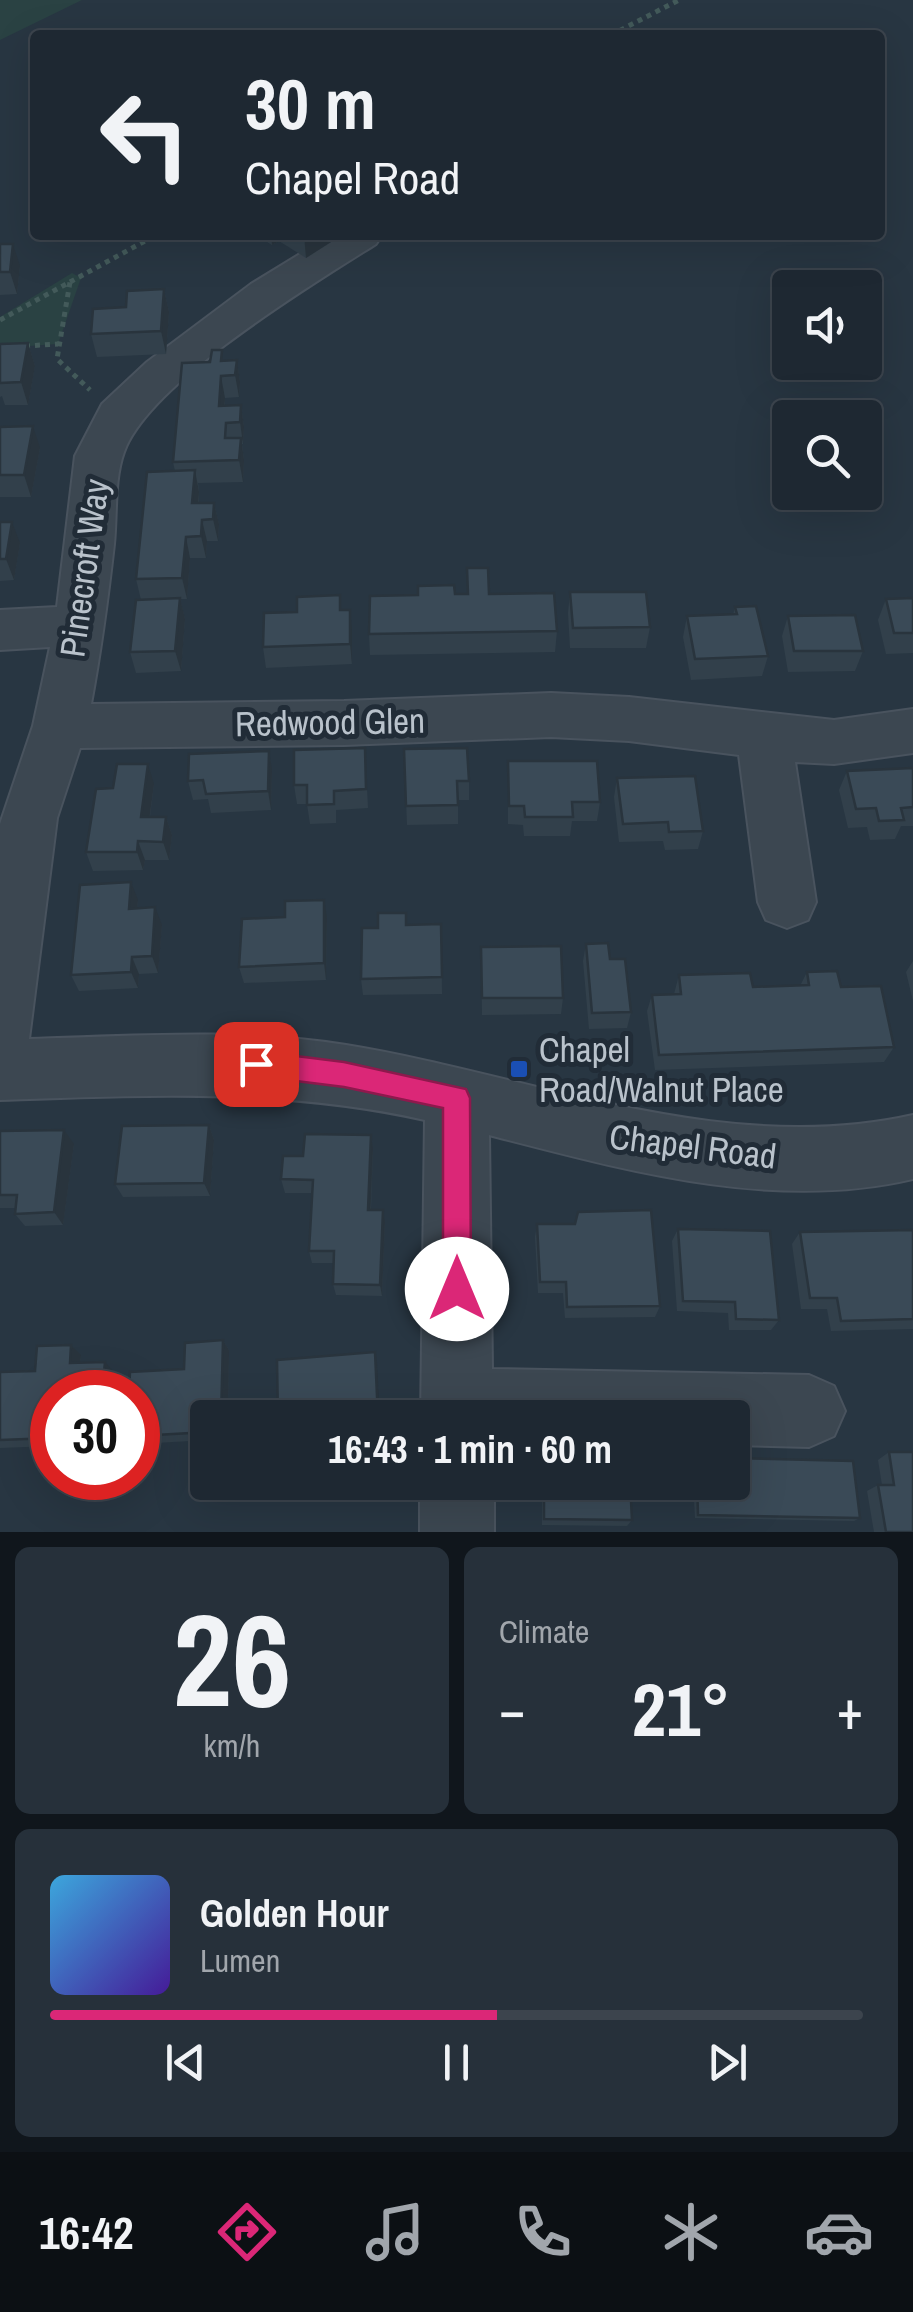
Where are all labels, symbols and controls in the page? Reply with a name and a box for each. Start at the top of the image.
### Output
text: 30 m [245,57,376,151]
icon: left [80,70,210,200]
text: Chapel Road [245,147,460,208]
map controls [772,270,882,510]
button: sound [772,270,882,380]
button: search [772,400,882,510]
street label: Pinecroft Way [48,475,120,660]
street label: Redwood Glen [235,697,425,747]
pin [214,1022,299,1107]
place label: Chapel Road/Walnut Place [539,1026,784,1113]
icon: arrive [229,1037,284,1092]
marker: Chapel Road/Walnut Place [508,1058,530,1080]
street label: Chapel Road [607,1112,779,1180]
position arrow [405,1237,509,1341]
speed limit sign: 30 [30,1370,160,1500]
text: 16:43 · 1 min · 60 m [328,1424,612,1475]
text: 26 [173,1571,291,1747]
text: Climate [499,1610,589,1653]
text: 21° [632,1658,730,1759]
text: − [499,1672,525,1746]
text: + [837,1672,863,1746]
text: km/h [204,1724,260,1767]
text: Golden Hour [200,1888,389,1939]
text: Lumen [200,1939,280,1982]
icon: previous [158,2035,213,2090]
icon: pause [429,2035,484,2090]
icon: next [700,2035,755,2090]
icon: directions [212,2197,282,2267]
icon: music [360,2197,430,2267]
icon: phone [508,2197,578,2267]
icon: climate [656,2197,726,2267]
icon: car [804,2197,874,2267]
text: 16:42 [39,2202,133,2263]

